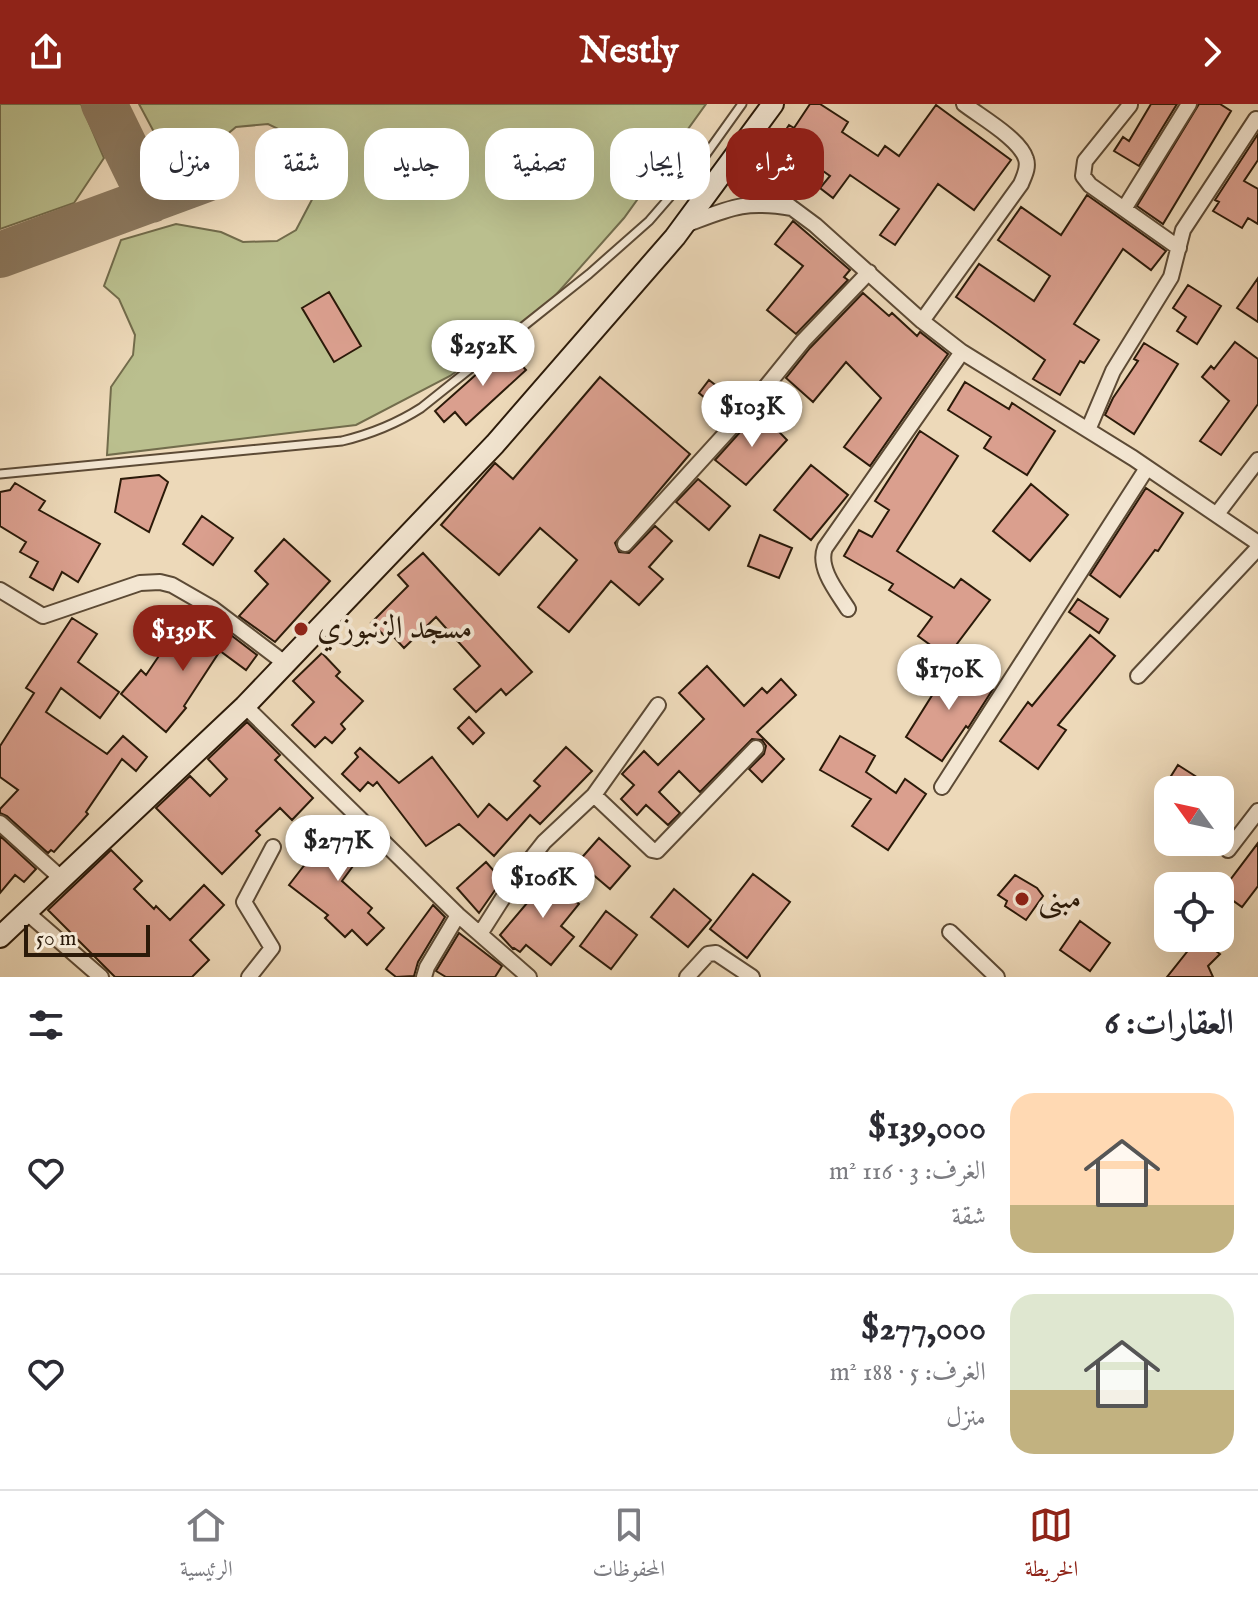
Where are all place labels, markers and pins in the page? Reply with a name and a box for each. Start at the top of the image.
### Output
pin: $252K [427,320,539,388]
pin: $103K [696,381,808,449]
pin: $139K [127,605,239,673]
place label: مسجد الزنبوزي [317,609,472,652]
marker: مسجد الزنبوزي [292,620,310,638]
pin: $170K [893,644,1005,712]
pin: $277K [282,815,394,883]
pin: $106K [487,852,599,920]
place label: مبنى [1038,879,1082,920]
marker: مبنى [1013,890,1031,908]

